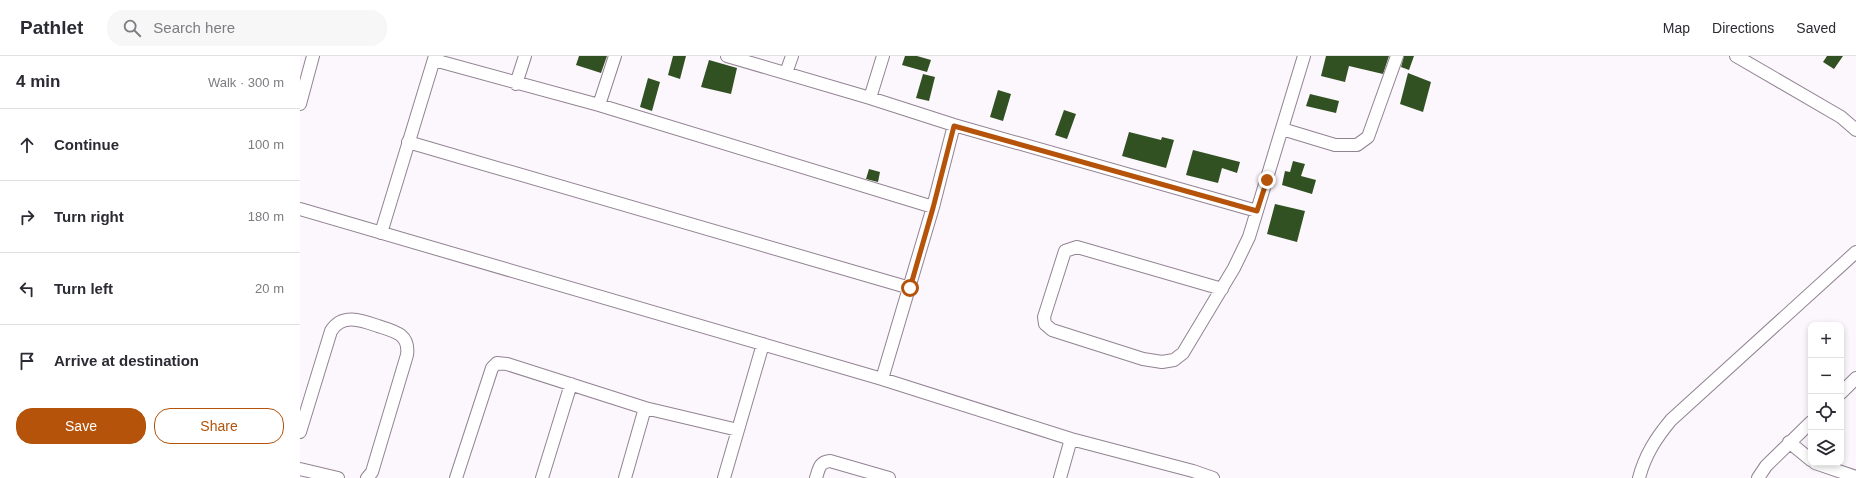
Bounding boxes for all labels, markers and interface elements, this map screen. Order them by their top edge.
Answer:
search box [107,10,387,46]
text: Pathlet [20,17,83,38]
icon: search [121,17,143,39]
text: Search here [153,19,235,36]
text: Map [1663,20,1690,36]
text: Directions [1712,20,1774,36]
text: Saved [1796,20,1836,36]
text: 4 min [16,72,60,91]
text: Walk · 300 m [208,75,284,90]
icon: ahead [16,134,38,156]
text: Continue [54,136,119,153]
text: 100 m [248,137,284,152]
route end [1258,171,1276,189]
icon: right [16,206,38,228]
text: Turn right [54,208,124,225]
text: 180 m [248,209,284,224]
icon: left [16,278,38,300]
route start [901,279,919,297]
text: Turn left [54,280,113,297]
text: 20 m [255,281,284,296]
map controls [1808,322,1844,466]
button: + [1808,322,1844,358]
icon: arrive [16,350,38,372]
text: Arrive at destination [54,352,199,369]
button: − [1808,358,1844,394]
button: locate [1808,394,1844,430]
button: Save [16,408,146,444]
button: Share [154,408,284,444]
button: layers [1808,430,1844,466]

